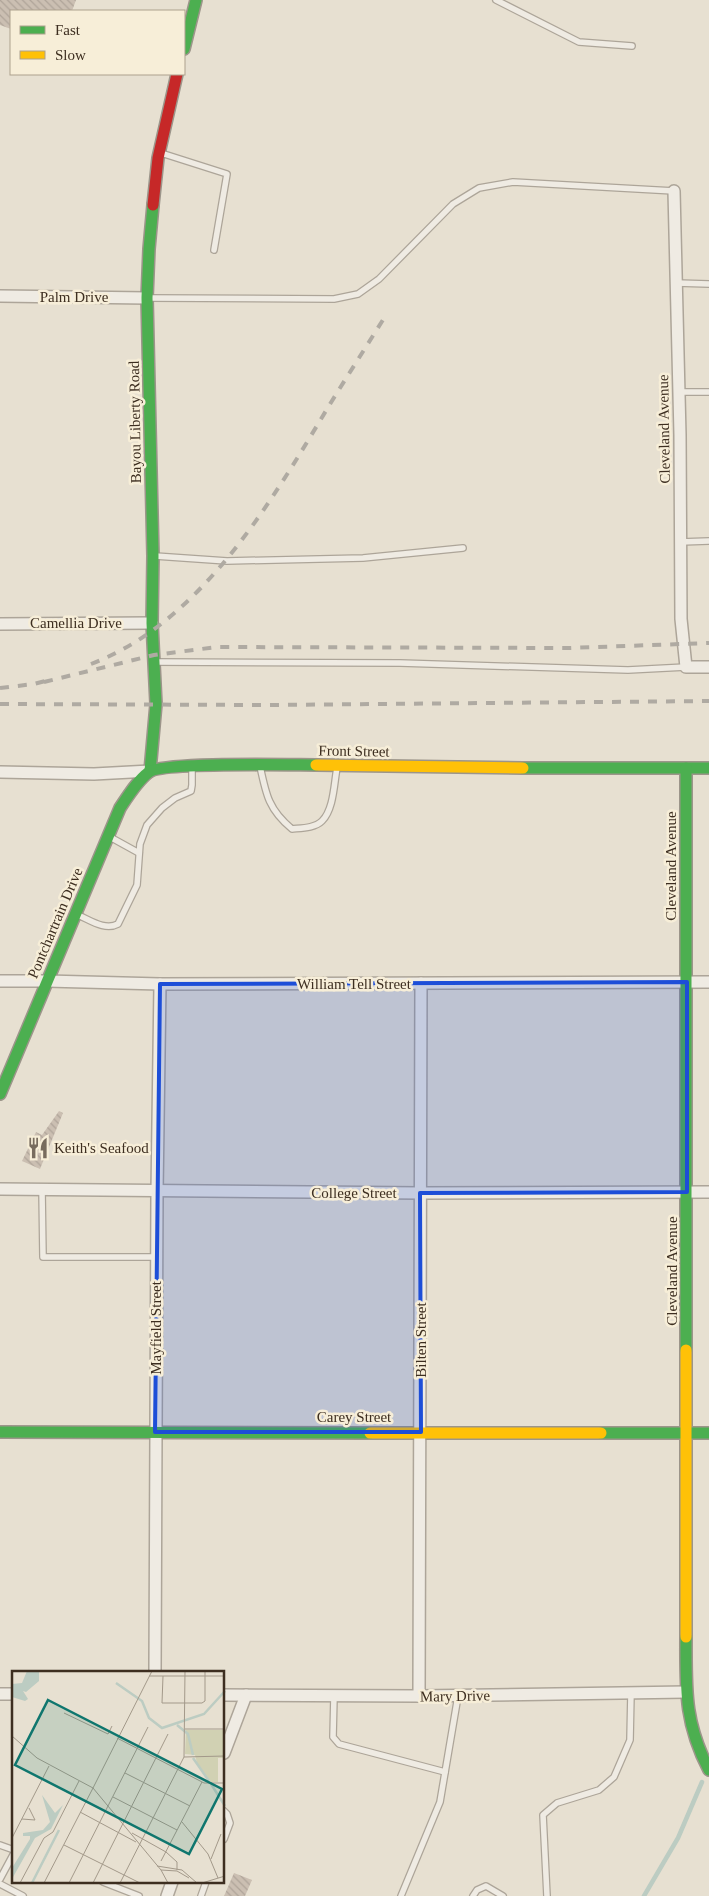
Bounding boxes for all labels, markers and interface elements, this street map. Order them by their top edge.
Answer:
legend [10,10,185,75]
text: Fast [55,22,81,38]
text: Slow [55,47,86,63]
street label: Palm Drive [40,289,109,305]
street label: Bayou Liberty Road [126,360,144,483]
street label: Cleveland Avenue [655,374,673,484]
street label: Camellia Drive [30,615,122,631]
street label: Front Street [318,742,391,760]
street label: Cleveland Avenue [663,811,679,921]
street label: Pontchartrain Drive [24,865,86,981]
street label: William Tell Street [297,976,412,992]
restaurant icon: Keith's Seafood [25,1135,51,1161]
place label: Keith's Seafood [54,1140,149,1156]
street label: College Street [311,1185,398,1201]
street label: Cleveland Avenue [664,1216,680,1326]
street label: Mayfield Street [148,1280,164,1375]
street label: Bilten Street [413,1301,429,1378]
street label: Carey Street [317,1409,392,1425]
inset map [12,1671,225,1884]
street label: Mary Drive [420,1687,491,1705]

